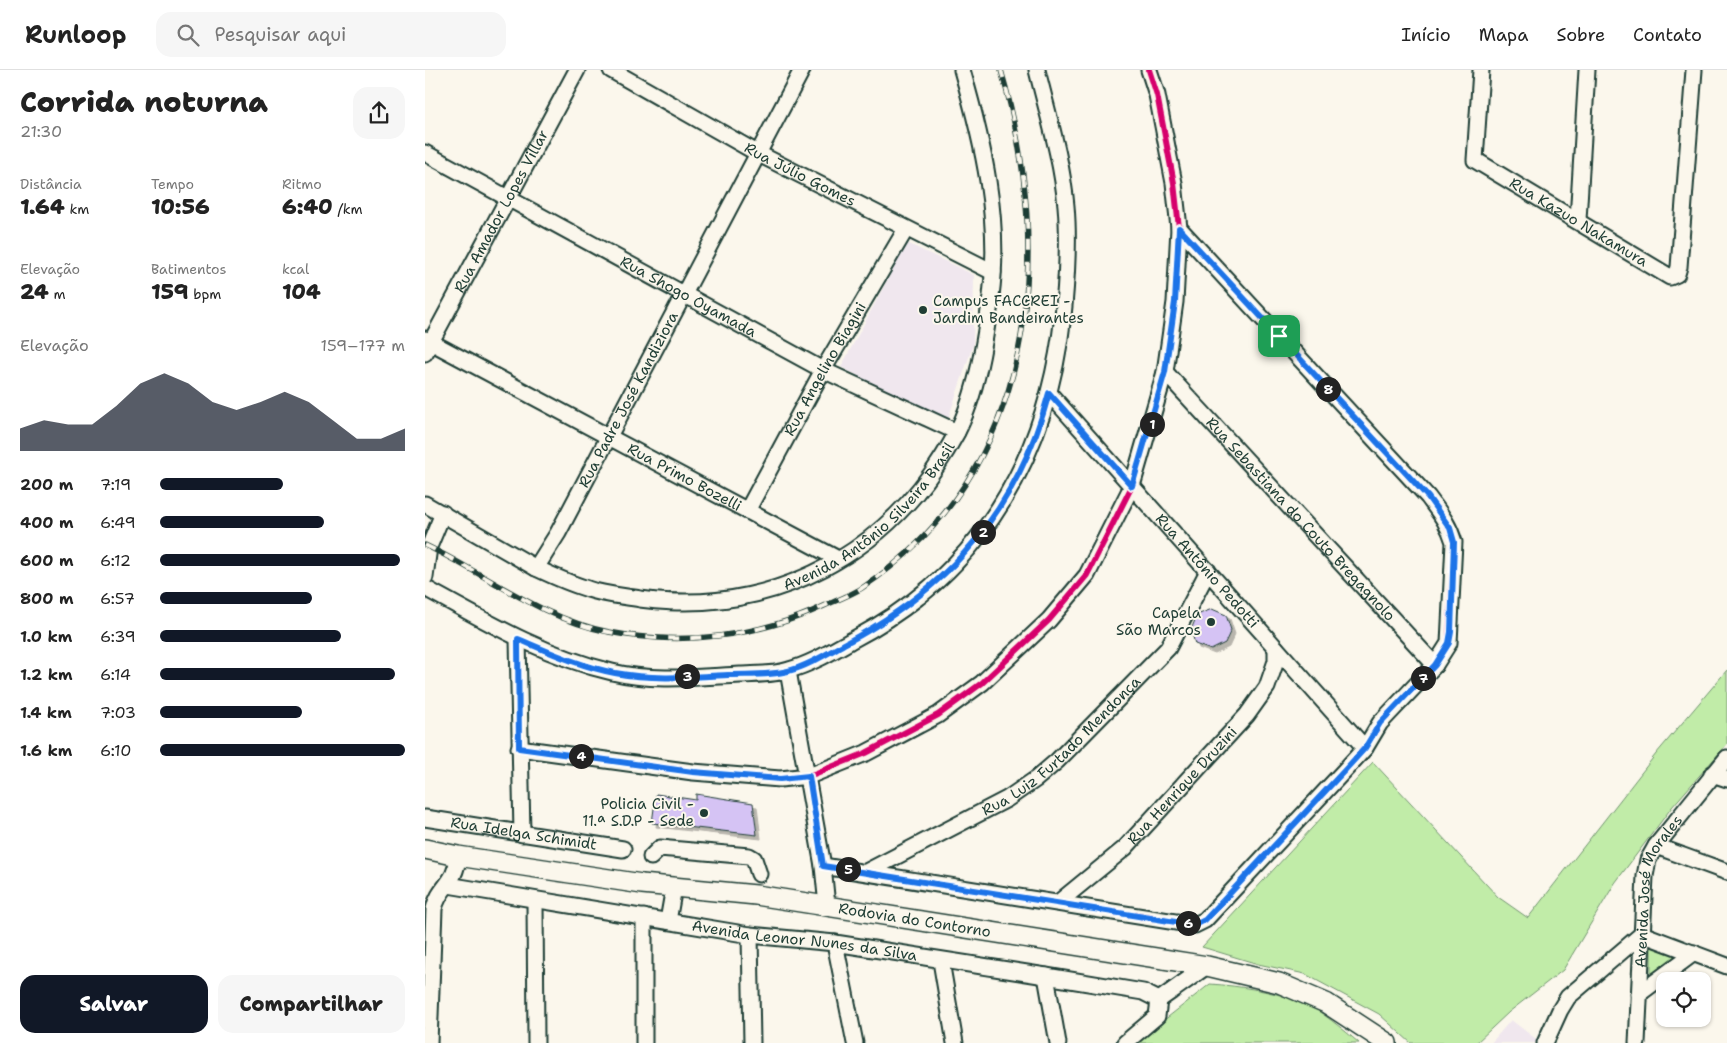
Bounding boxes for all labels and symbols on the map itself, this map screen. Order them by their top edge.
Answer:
street label: Rua Amador Lopes Villar [449,126,553,296]
street label: Rua Júlio Gomes [741,138,859,211]
street label: Rua Kazuo Nakamura [1506,173,1652,272]
street label: Rua Shogo Oyamada [617,251,761,342]
place label: Campus FACCREI - Jardim Bandeirantes [933,291,1084,328]
street label: Rua Angelino Biagini [779,298,871,439]
marker: Campus FACCREI - Jardim Bandeirantes [917,304,929,316]
street label: Rua Padre José Kandiziora [574,308,683,491]
pin [1258,315,1300,357]
pin: 8 [1315,376,1341,402]
pin: 1 [1139,412,1165,436]
street label: Rua Sebastiana do Couto Bregagnolo [1201,413,1400,625]
street label: Avenida Antônio Silveira Brasil [781,438,960,595]
street label: Rua Primo Bozelli [624,439,745,516]
street label: Rua Antônio Pedotti [1151,509,1264,632]
pin: 2 [971,520,995,544]
place label: Capela São Marcos [1116,603,1202,640]
marker: Capela São Marcos [1205,616,1217,628]
pin: 3 [675,664,699,688]
pin: 7 [1411,666,1435,690]
street label: Rua Luiz Furtado Mendonça [978,671,1145,820]
street label: Rua Henrique Druzini [1123,722,1242,849]
pin: 4 [569,744,593,768]
place label: Policia Civil - 11.ª S.D.P - Sede [582,794,694,831]
marker: Policia Civil - 11.ª S.D.P - Sede [698,807,710,819]
street label: Avenida José Morales [1631,811,1687,968]
street label: Rua Idelga Schimidt [449,812,598,855]
pin: 5 [835,856,861,882]
street label: Rodovia do Contorno [837,898,992,942]
pin: 6 [1175,910,1201,936]
street label: Avenida Leonor Nunes da Silva [690,916,919,966]

